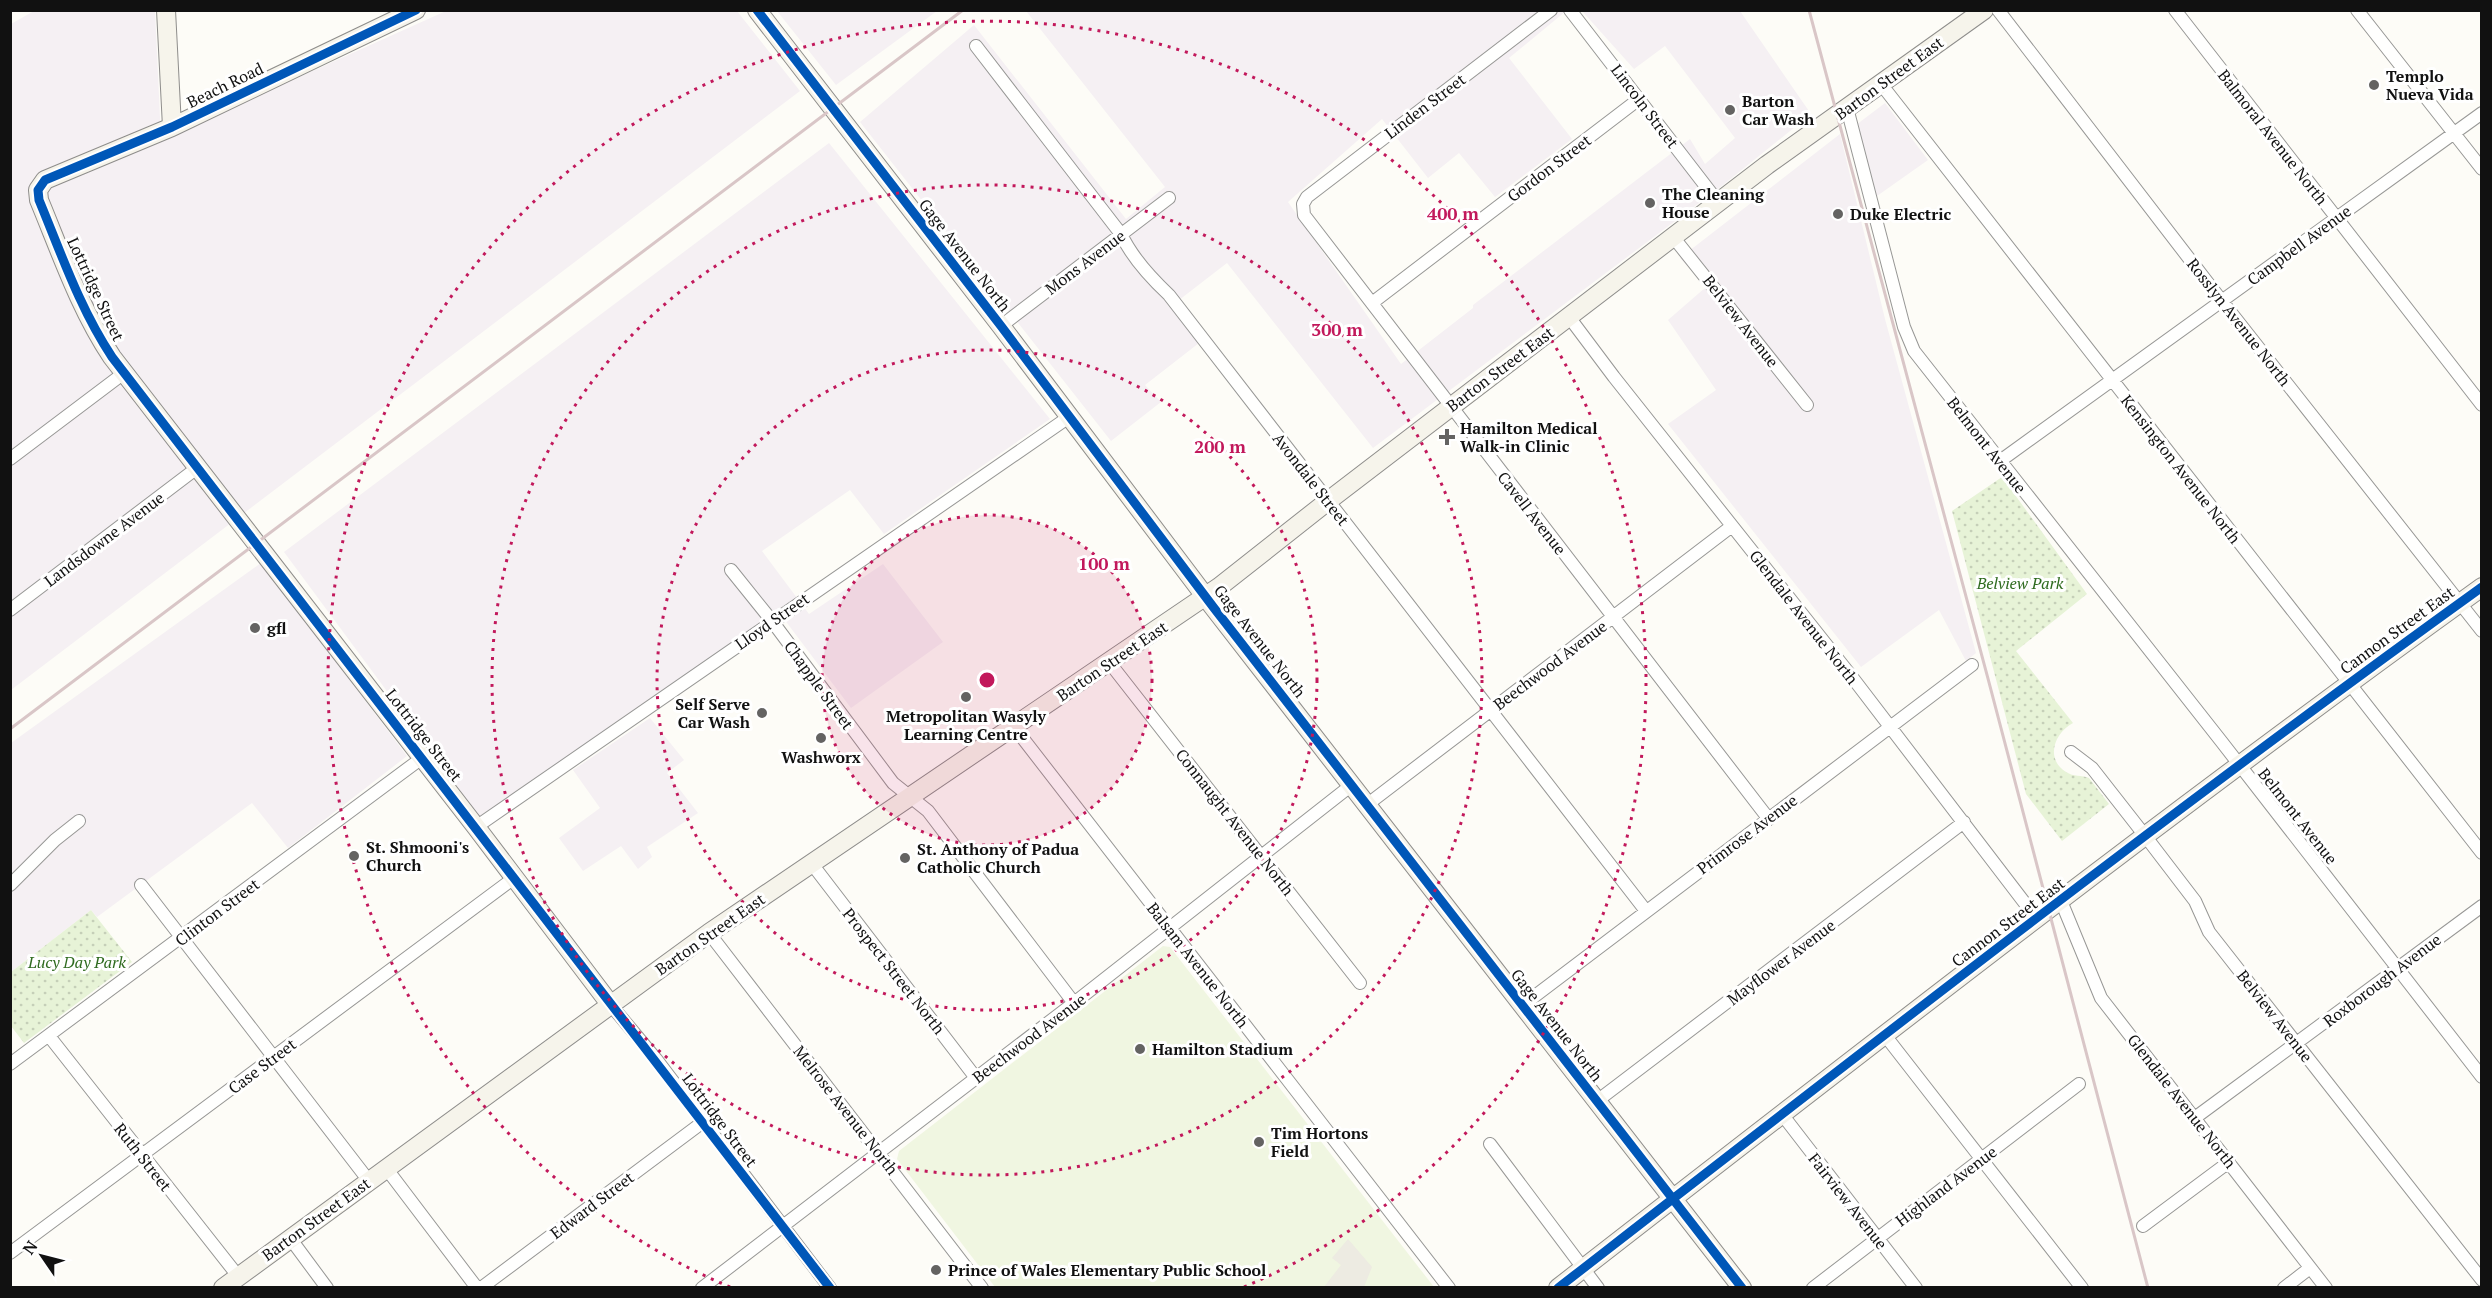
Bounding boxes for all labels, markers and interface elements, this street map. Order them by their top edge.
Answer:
street label: Barton Street East [1830,31,1948,125]
street label: Beach Road [183,57,267,113]
street label: Lincoln Street [1606,59,1684,153]
street label: Balmoral Avenue North [2213,65,2333,210]
place label: Templo Nueva Vida [2386,65,2474,105]
street label: Linden Street [1380,68,1470,144]
marker: Templo Nueva Vida [2367,78,2381,92]
place label: Barton Car Wash [1742,90,1815,130]
marker: Barton Car Wash [1723,103,1737,117]
street label: Gordon Street [1503,129,1596,207]
place label: The Cleaning House [1662,183,1765,223]
street label: Gage Avenue North [914,194,1016,316]
marker: The Cleaning House [1643,196,1657,210]
street label: Campbell Avenue [2243,200,2355,290]
text: 400 m [1427,201,1479,225]
place label: Duke Electric [1850,203,1951,225]
marker: Duke Electric [1831,207,1845,221]
street label: Mons Avenue [1040,225,1130,299]
street label: Lottridge Street [62,234,130,345]
street label: Rosslyn Avenue North [2182,253,2296,391]
street label: Belview Avenue [1698,270,1784,372]
text: 300 m [1311,317,1363,341]
street label: Barton Street East [1442,321,1558,417]
street label: Kensington Avenue North [2116,390,2246,548]
street label: Belmont Avenue [1942,392,2032,498]
place label: Hamilton Medical Walk-in Clinic [1460,417,1597,457]
street label: Avondale Street [1268,428,1354,530]
marker: Hamilton Medical Walk-in Clinic [1438,428,1456,446]
text: 200 m [1194,434,1246,458]
street label: Cavell Avenue [1493,467,1571,559]
street label: Landsdowne Avenue [40,487,168,591]
street label: Glendale Avenue North [1745,545,1864,689]
text: 100 m [1078,551,1130,575]
park label: Belview Park [1976,572,2064,594]
street label: Gage Avenue North [1209,580,1311,702]
street label: Cannon Street East [2335,581,2459,679]
street label: Lloyd Street [731,587,813,655]
street label: Beechwood Avenue [1489,615,1611,715]
street label: Barton Street East [1052,616,1172,706]
place label: gfl [267,617,287,639]
marker: gfl [248,621,262,635]
street label: Chapple Street [779,636,859,734]
centre of rings [977,670,997,690]
street label: Lottridge Street [381,684,467,786]
marker: Metropolitan Wasyly Learning Centre [959,690,973,704]
place label: Self Serve Car Wash [675,693,751,733]
place label: Metropolitan Wasyly Learning Centre [886,705,1046,745]
marker: Self Serve Car Wash [755,706,769,720]
marker: Washworx [814,731,828,745]
street label: Connaught Avenue North [1171,744,1300,900]
place label: Washworx [781,746,861,768]
street label: Belmont Avenue [2253,763,2343,869]
street label: Primrose Avenue [1692,789,1802,879]
place label: St. Shmooni's Church [366,836,469,876]
place label: St. Anthony of Padua Catholic Church [917,838,1079,878]
marker: St. Shmooni's Church [347,849,361,863]
marker: St. Anthony of Padua Catholic Church [898,851,912,865]
street label: Cannon Street East [1947,872,2069,972]
street label: Clinton Street [170,873,264,951]
street label: Barton Street East [651,888,769,980]
street label: Balsam Avenue North [1142,898,1254,1033]
street label: Prospect Street North [838,903,951,1039]
street label: Mayflower Avenue [1722,914,1840,1010]
street label: Roxborough Avenue [2319,928,2445,1032]
park label: Lucy Day Park [27,951,126,973]
street label: Gage Avenue North [1506,964,1608,1086]
street label: Belview Avenue [2232,965,2318,1067]
street label: Beechwood Avenue [968,988,1090,1088]
street label: Glendale Avenue North [2123,1029,2242,1173]
street label: Case Street [223,1033,301,1099]
place label: Hamilton Stadium [1152,1038,1293,1060]
street label: Melrose Avenue North [789,1041,904,1180]
marker: Hamilton Stadium [1133,1042,1147,1056]
street label: Lottridge Street [677,1069,763,1171]
street label: Ruth Street [109,1118,177,1196]
place label: Tim Hortons Field [1271,1122,1368,1162]
marker: Tim Hortons Field [1252,1135,1266,1149]
street label: Highland Avenue [1891,1141,2001,1231]
street label: Fairview Avenue [1803,1148,1893,1254]
street label: Edward Street [546,1166,638,1244]
street label: Barton Street East [257,1172,375,1266]
north arrow [12,1226,72,1286]
text: N [17,1236,42,1259]
place label: Prince of Wales Elementary Public School [948,1259,1266,1281]
marker: Prince of Wales Elementary Public School [929,1263,943,1277]

